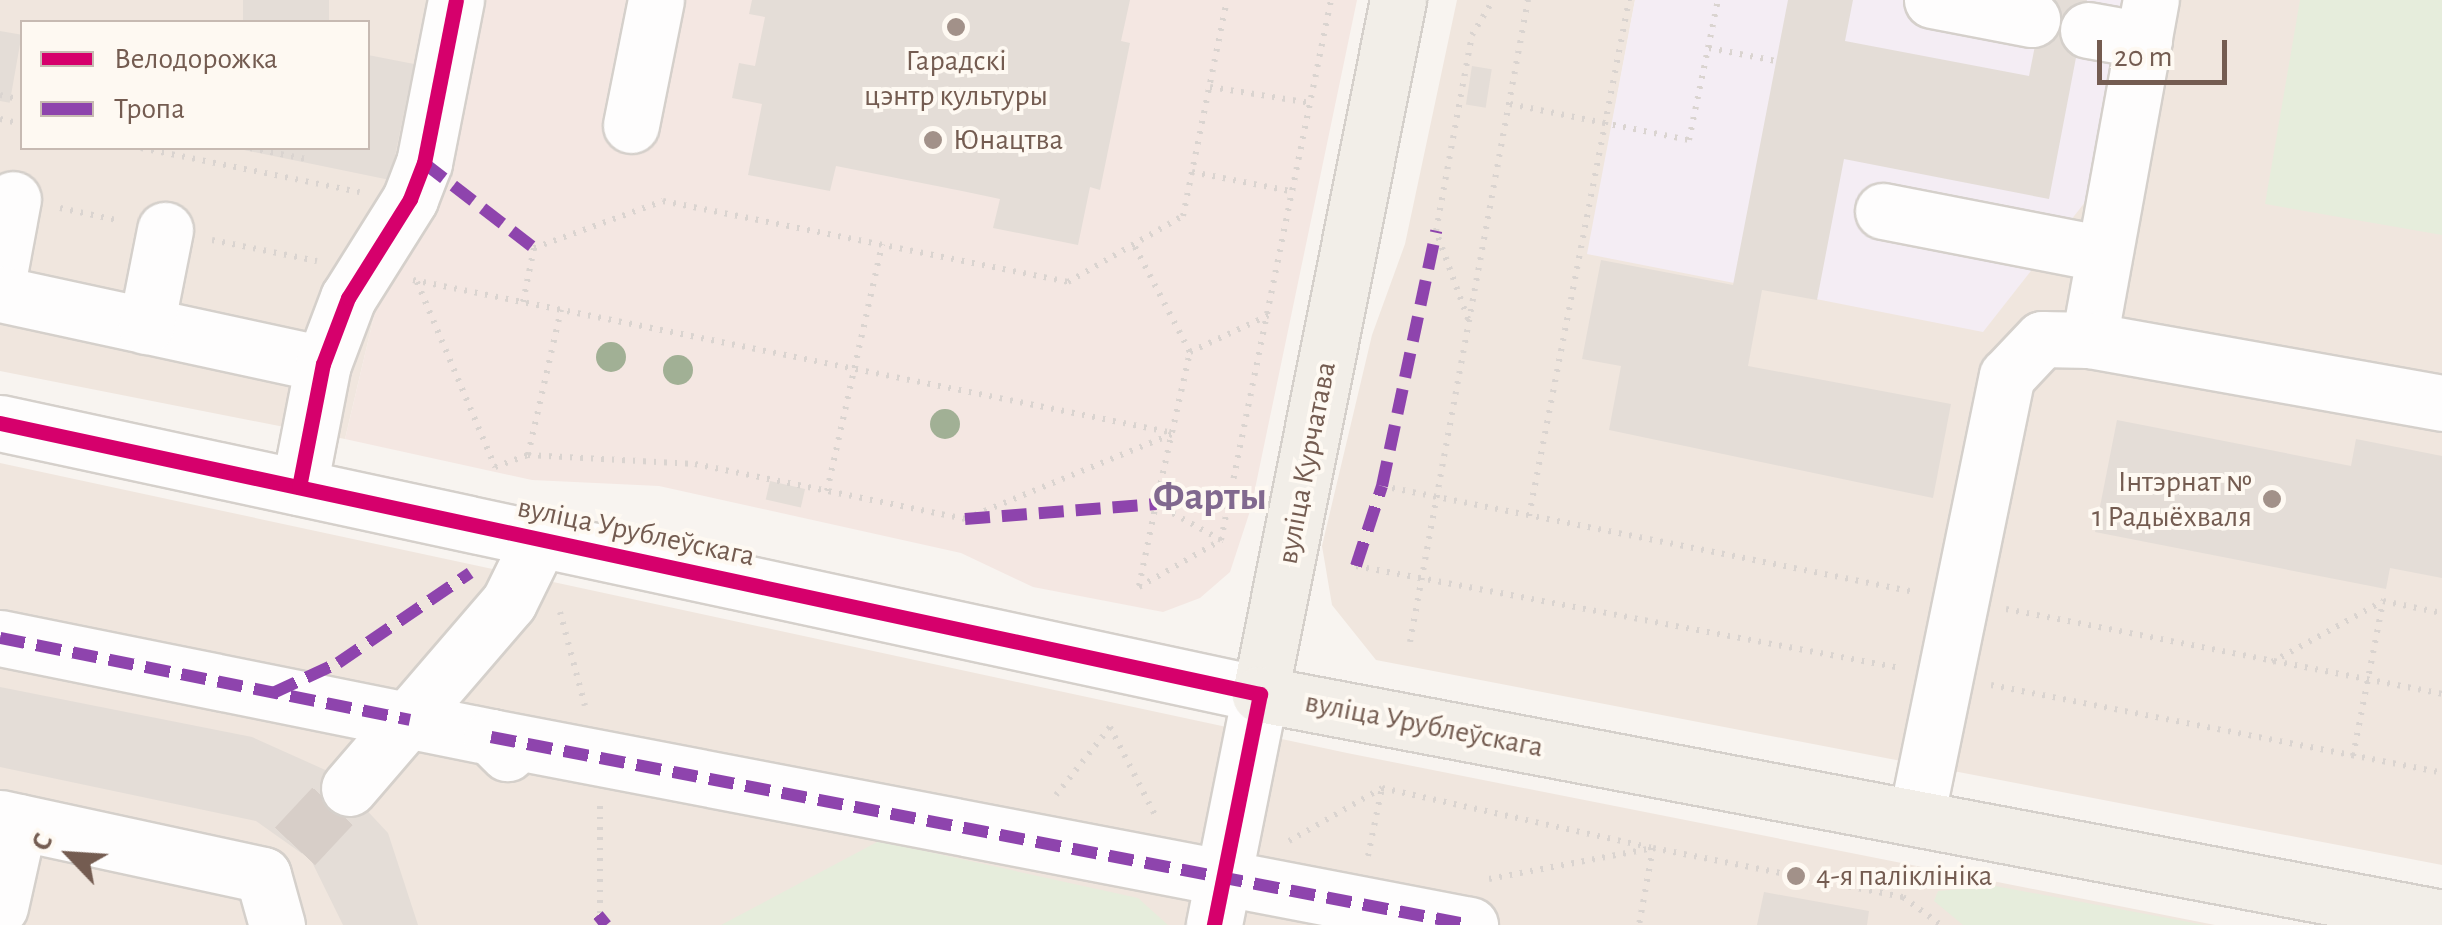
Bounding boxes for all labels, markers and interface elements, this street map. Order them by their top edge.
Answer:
marker: Гарадскі цэнтр культуры [945,16,967,38]
legend [20,20,370,150]
scale bar [2102,20,2232,82]
text: 20 m [2114,42,2172,72]
place label: Гарадскі цэнтр культуры [864,43,1048,114]
text: Велодорожка [114,44,278,74]
text: Тропа [114,94,185,124]
place label: Юнацтва [953,122,1063,158]
marker: Юнацтва [922,129,944,151]
street label: вуліца Курчатава [1270,359,1344,567]
place label: Інтэрнат № 1 Радыёхваля [2092,464,2252,534]
district label: Фарты [1153,473,1267,521]
marker: Інтэрнат № 1 Радыёхваля [2261,488,2283,510]
street label: вуліца Урублеўскага [514,489,758,575]
street label: вуліца Урублеўскага [1302,684,1546,766]
north arrow [20,805,120,905]
text: С [27,829,59,855]
place label: 4-я паліклініка [1816,858,1992,894]
marker: 4-я паліклініка [1785,865,1807,887]

